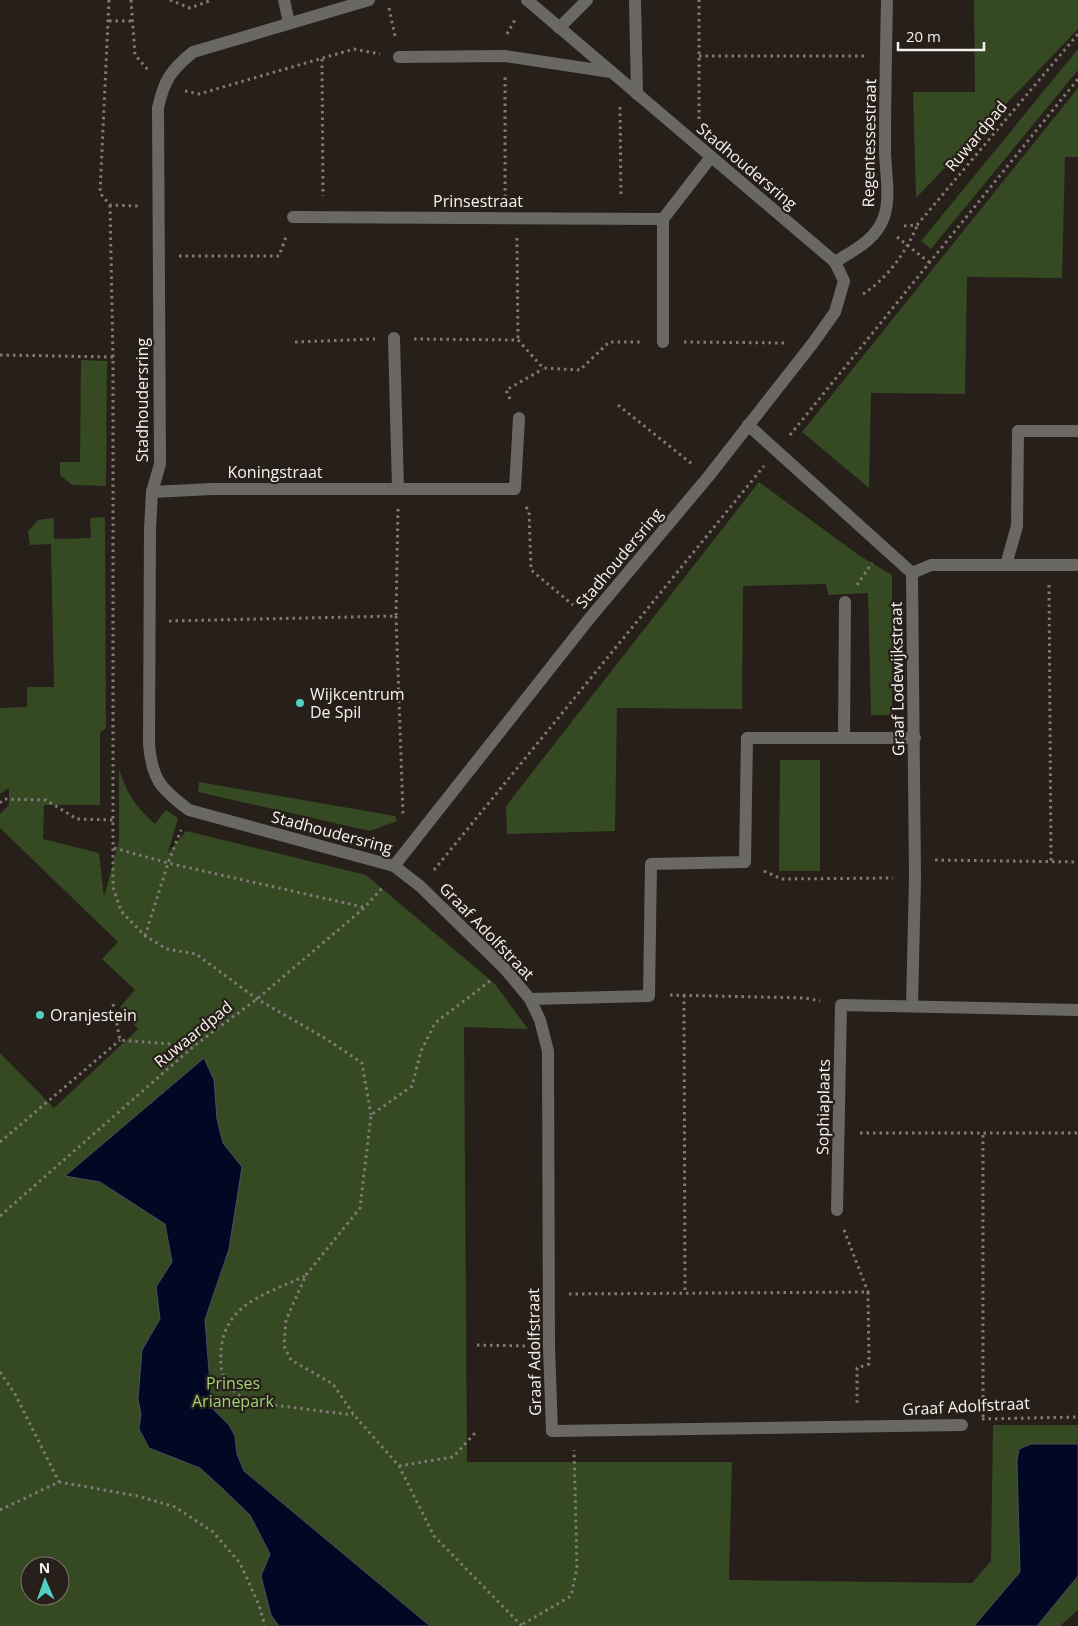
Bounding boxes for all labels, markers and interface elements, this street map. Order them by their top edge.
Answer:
scale bar [898,20,984,52]
text: 20 m [906,26,941,46]
street label: Regentessestraat [857,78,881,207]
street label: Ruwardpad [940,96,1012,176]
street label: Stadhoudersring [692,118,802,215]
street label: Prinsestraat [433,190,523,212]
street label: Stadhoudersring [131,337,153,462]
street label: Koningstraat [227,461,323,483]
street label: Stadhoudersring [571,503,668,613]
street label: Graaf Lodewijkstraat [885,601,909,756]
place label: Wijkcentrum De Spil [310,683,405,723]
marker: Wijkcentrum De Spil [294,697,306,709]
street label: Stadhoudersring [269,805,395,859]
street label: Graaf Adolfstraat [435,877,540,985]
street label: Ruwaardpad [149,996,237,1072]
place label: Oranjestein [50,1004,137,1026]
marker: Oranjestein [34,1009,46,1021]
street label: Sophiaplaats [811,1059,835,1155]
street label: Graaf Adolfstraat [522,1288,546,1416]
park label: Prinses Arianepark [192,1372,275,1412]
street label: Graaf Adolfstraat [902,1392,1031,1420]
north arrow [20,1556,70,1606]
text: N [39,1558,51,1577]

